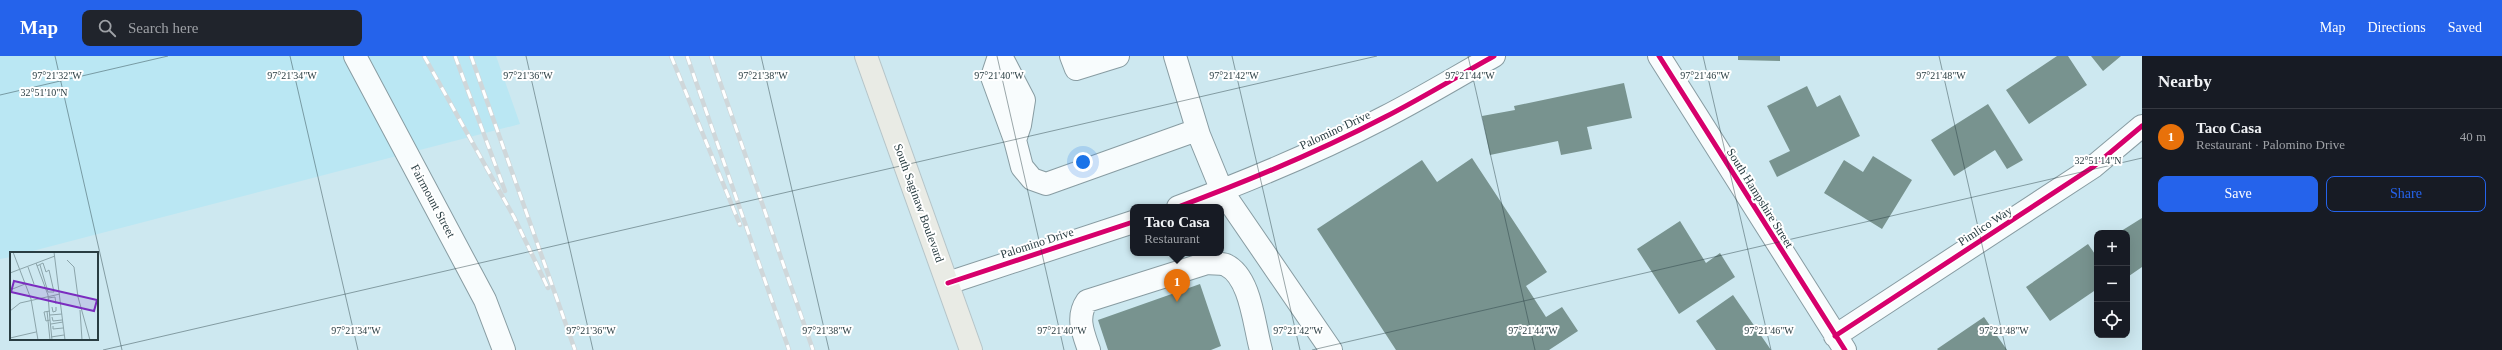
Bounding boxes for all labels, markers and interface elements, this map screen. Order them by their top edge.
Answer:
search box [82,10,362,46]
text: Map [20,17,58,38]
icon: search [96,17,118,39]
text: Search here [128,20,198,36]
text: Map [2320,20,2345,35]
text: Directions [2367,20,2426,35]
text: Saved [2448,20,2482,35]
text: 97°21'32"W [32,70,82,81]
text: 97°21'34"W [267,70,317,81]
text: 97°21'36"W [503,70,553,81]
text: 97°21'38"W [738,70,788,81]
text: 97°21'40"W [974,70,1024,81]
text: 97°21'42"W [1209,70,1259,81]
text: 97°21'44"W [1445,70,1495,81]
text: 97°21'46"W [1680,70,1730,81]
text: 97°21'48"W [1916,70,1966,81]
text: Nearby [2158,72,2212,91]
text: 32°51'10"N [20,87,68,98]
street label: Palomino Drive [1297,108,1373,152]
text: Taco Casa [2196,120,2262,136]
text: 1 [2168,129,2174,144]
text: 40 m [2460,129,2486,144]
text: Restaurant · Palomino Drive [2196,137,2345,152]
street label: South Saginaw Boulevard [891,142,947,264]
street label: South Hampshire Street [1724,146,1797,251]
your location [1073,152,1093,172]
text: 32°51'14"N [2074,155,2122,166]
street label: Fairmount Street [408,162,459,241]
button: Save [2158,176,2318,212]
button: Share [2326,176,2486,212]
street label: Pimlico Way [1955,203,2015,249]
popup [1130,204,1224,256]
text: Taco Casa [1144,214,1210,230]
street label: Palomino Drive [999,225,1075,261]
map controls [2094,230,2130,338]
button: + [2094,230,2130,266]
text: Restaurant [1144,231,1200,246]
inset map [10,252,98,340]
button: − [2094,266,2130,302]
pin: 1 [1164,269,1190,302]
button: locate [2094,302,2130,338]
text: 97°21'34"W [331,325,381,336]
text: 97°21'36"W [566,325,616,336]
text: 97°21'38"W [802,325,852,336]
text: 97°21'40"W [1037,325,1087,336]
text: 97°21'42"W [1273,325,1323,336]
text: 97°21'44"W [1508,325,1558,336]
text: 97°21'46"W [1744,325,1794,336]
text: 97°21'48"W [1979,325,2029,336]

